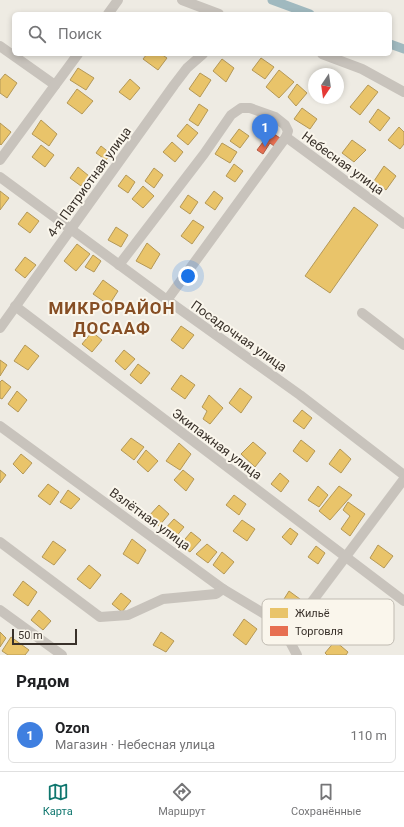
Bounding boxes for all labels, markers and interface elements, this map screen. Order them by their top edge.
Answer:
search box [12,12,392,56]
icon: search [26,23,48,45]
text: Поиск [58,25,102,43]
north arrow [308,68,344,104]
pin: 1 [252,114,278,147]
street label: 4-я Патриотная улица [44,124,134,240]
street label: Небесная улица [299,128,387,198]
your location [178,266,198,286]
street label: Посадочная улица [188,297,290,375]
district label: МИКРОРАЙОН ДОСААФ [48,298,176,338]
street label: Экипажная улица [169,405,265,483]
street label: Взлётная улица [107,485,193,553]
legend [262,599,394,645]
text: Жильё [295,607,330,620]
text: Торговля [295,625,343,638]
scale bar [12,627,77,646]
text: 50 m [18,629,43,642]
text: Рядом [16,671,70,691]
text: Ozon [55,719,90,737]
text: 1 [26,728,34,743]
text: 110 m [350,728,387,743]
text: Магазин · Небесная улица [55,737,215,752]
tab: Карта [43,781,73,818]
tab: Маршрут [158,781,206,818]
tab: Сохранённые [291,781,361,818]

